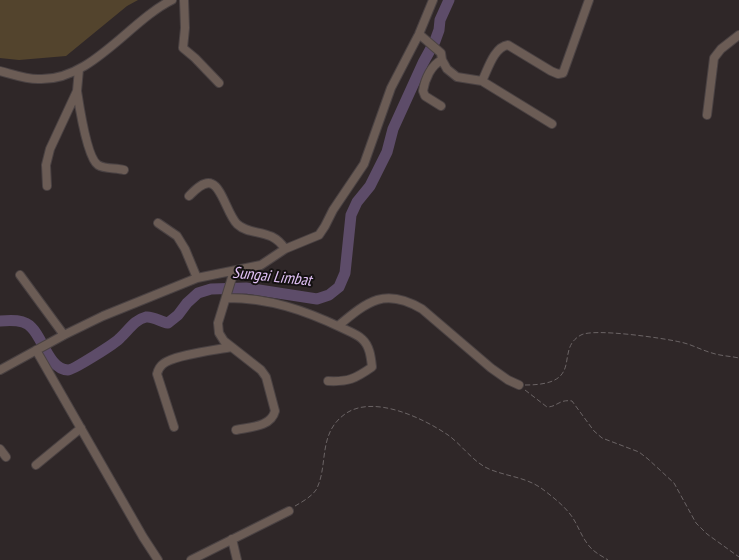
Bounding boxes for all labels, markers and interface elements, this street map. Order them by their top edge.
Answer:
water label: Sungai Limbat [232,263,312,291]

